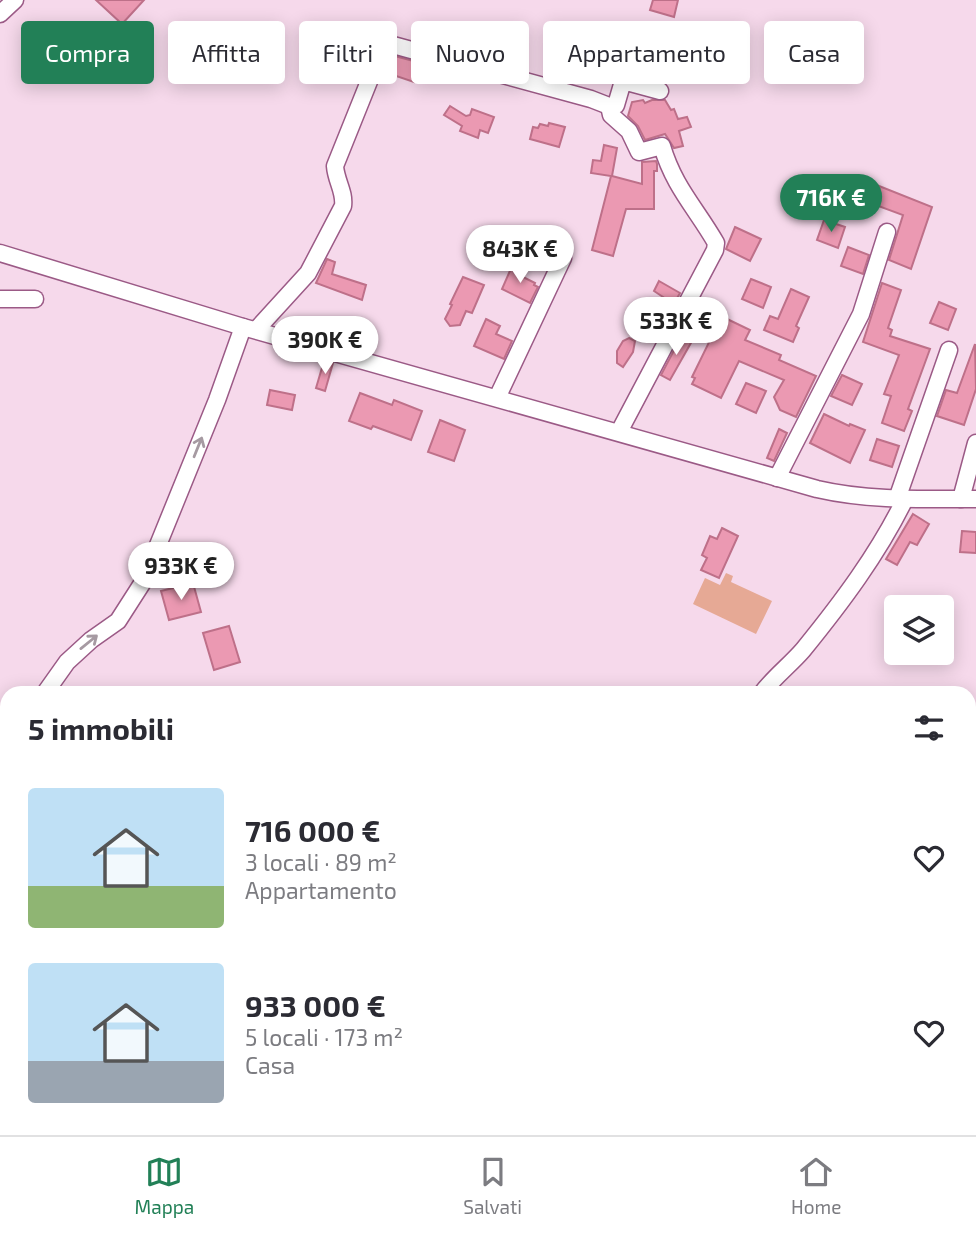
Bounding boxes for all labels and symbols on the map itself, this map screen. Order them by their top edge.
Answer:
pin: 716K € [774,174,888,234]
pin: 843K € [463,226,577,285]
pin: 533K € [619,298,733,357]
pin: 390K € [268,316,382,376]
one-way arrow [193,437,206,458]
pin: 933K € [124,542,238,602]
one-way arrow [80,634,98,650]

